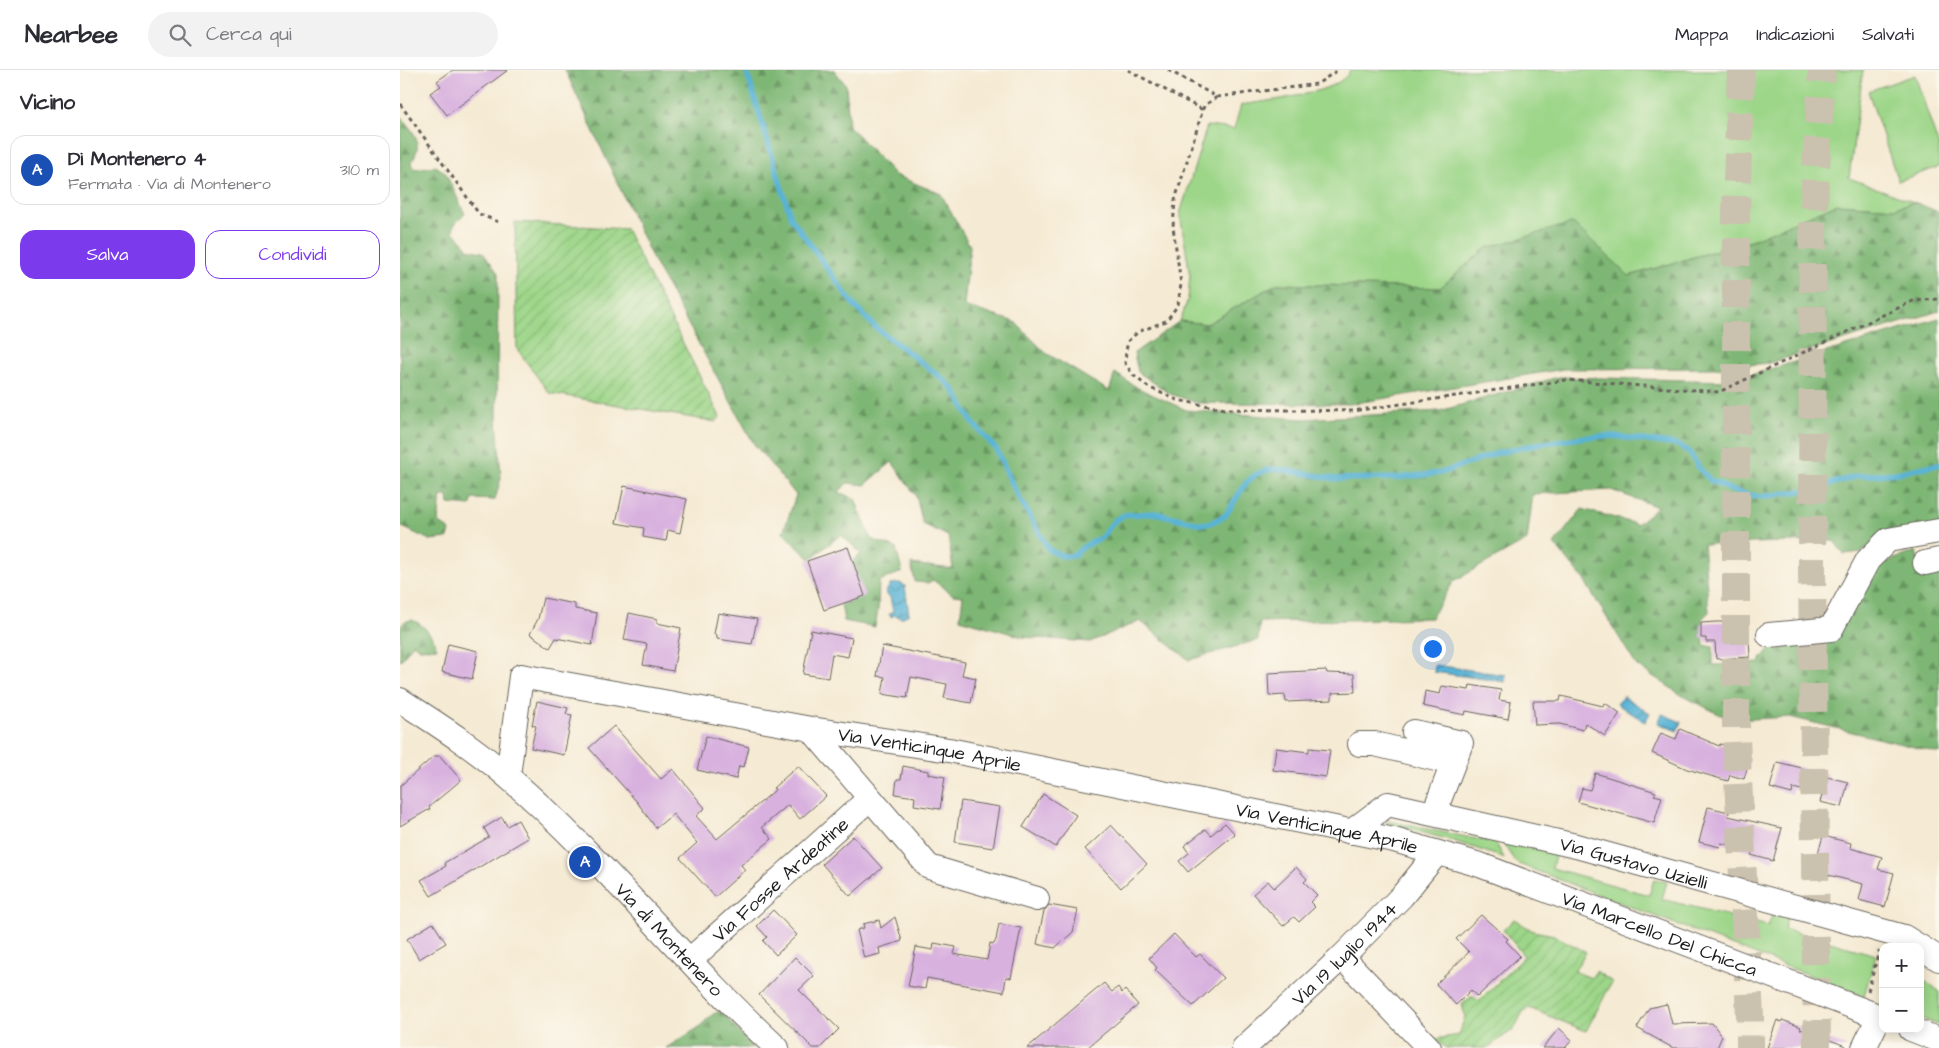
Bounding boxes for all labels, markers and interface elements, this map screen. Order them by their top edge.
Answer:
search box [148,12,498,57]
text: Nearbee [25,18,118,52]
icon: search [166,21,194,49]
text: Cerca qui [206,21,292,48]
text: Mappa [1675,22,1728,47]
text: Indicazioni [1756,22,1834,47]
text: Salvati [1862,22,1914,47]
text: Vicino [20,88,75,117]
text: Di Montenero 4 [68,146,206,173]
text: A [32,159,42,181]
text: 310 m [340,159,379,181]
text: Fermata · Via di Montenero [68,173,271,195]
button: Salva [20,230,195,279]
button: Condividi [205,230,380,279]
your location [1420,636,1446,662]
street label: Via Venticinque Aprile [836,721,1023,779]
street label: Via Venticinque Aprile [1233,796,1421,861]
street label: Via Fosse Ardeatine [707,811,855,949]
street label: Via Gustavo Uzielli [1557,831,1710,897]
pin: A [569,843,601,881]
street label: Via di Montenero [609,877,729,1003]
street label: Via Marcello Del Chicca [1557,885,1761,984]
street label: Via 19 luglio 1944 [1286,896,1404,1012]
map controls [1879,943,1924,1033]
button: + [1879,943,1924,988]
button: − [1879,988,1924,1033]

